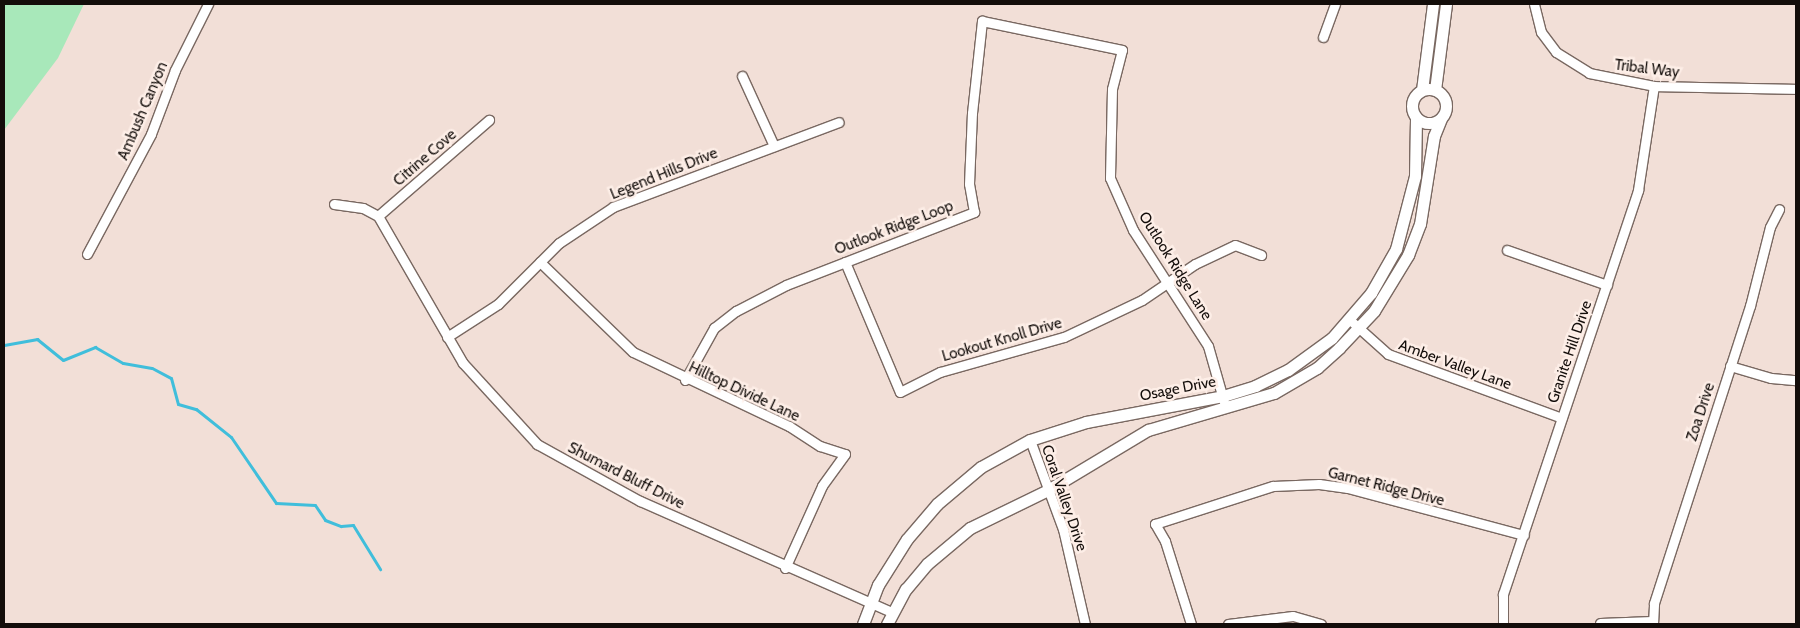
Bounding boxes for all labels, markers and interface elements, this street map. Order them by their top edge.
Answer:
street label: Tribal Way [1614,56,1680,82]
street label: Ambush Canyon [114,59,172,163]
street label: Citrine Cove [390,126,460,190]
street label: Legend Hills Drive [608,144,720,204]
street label: Outlook Ridge Loop [832,197,956,259]
street label: Outlook Ridge Lane [1134,209,1216,323]
street label: Granite Hill Drive [1544,298,1596,406]
street label: Lookout Knoll Drive [940,314,1064,366]
street label: Amber Valley Lane [1396,336,1514,394]
street label: Hilltop Divide Lane [686,358,802,426]
street label: Osage Drive [1138,373,1218,405]
street label: Zoa Drive [1683,381,1719,443]
street label: Shumard Bluff Drive [565,439,687,513]
street label: Coral Valley Drive [1037,443,1091,553]
street label: Garnet Ridge Drive [1326,464,1446,510]

